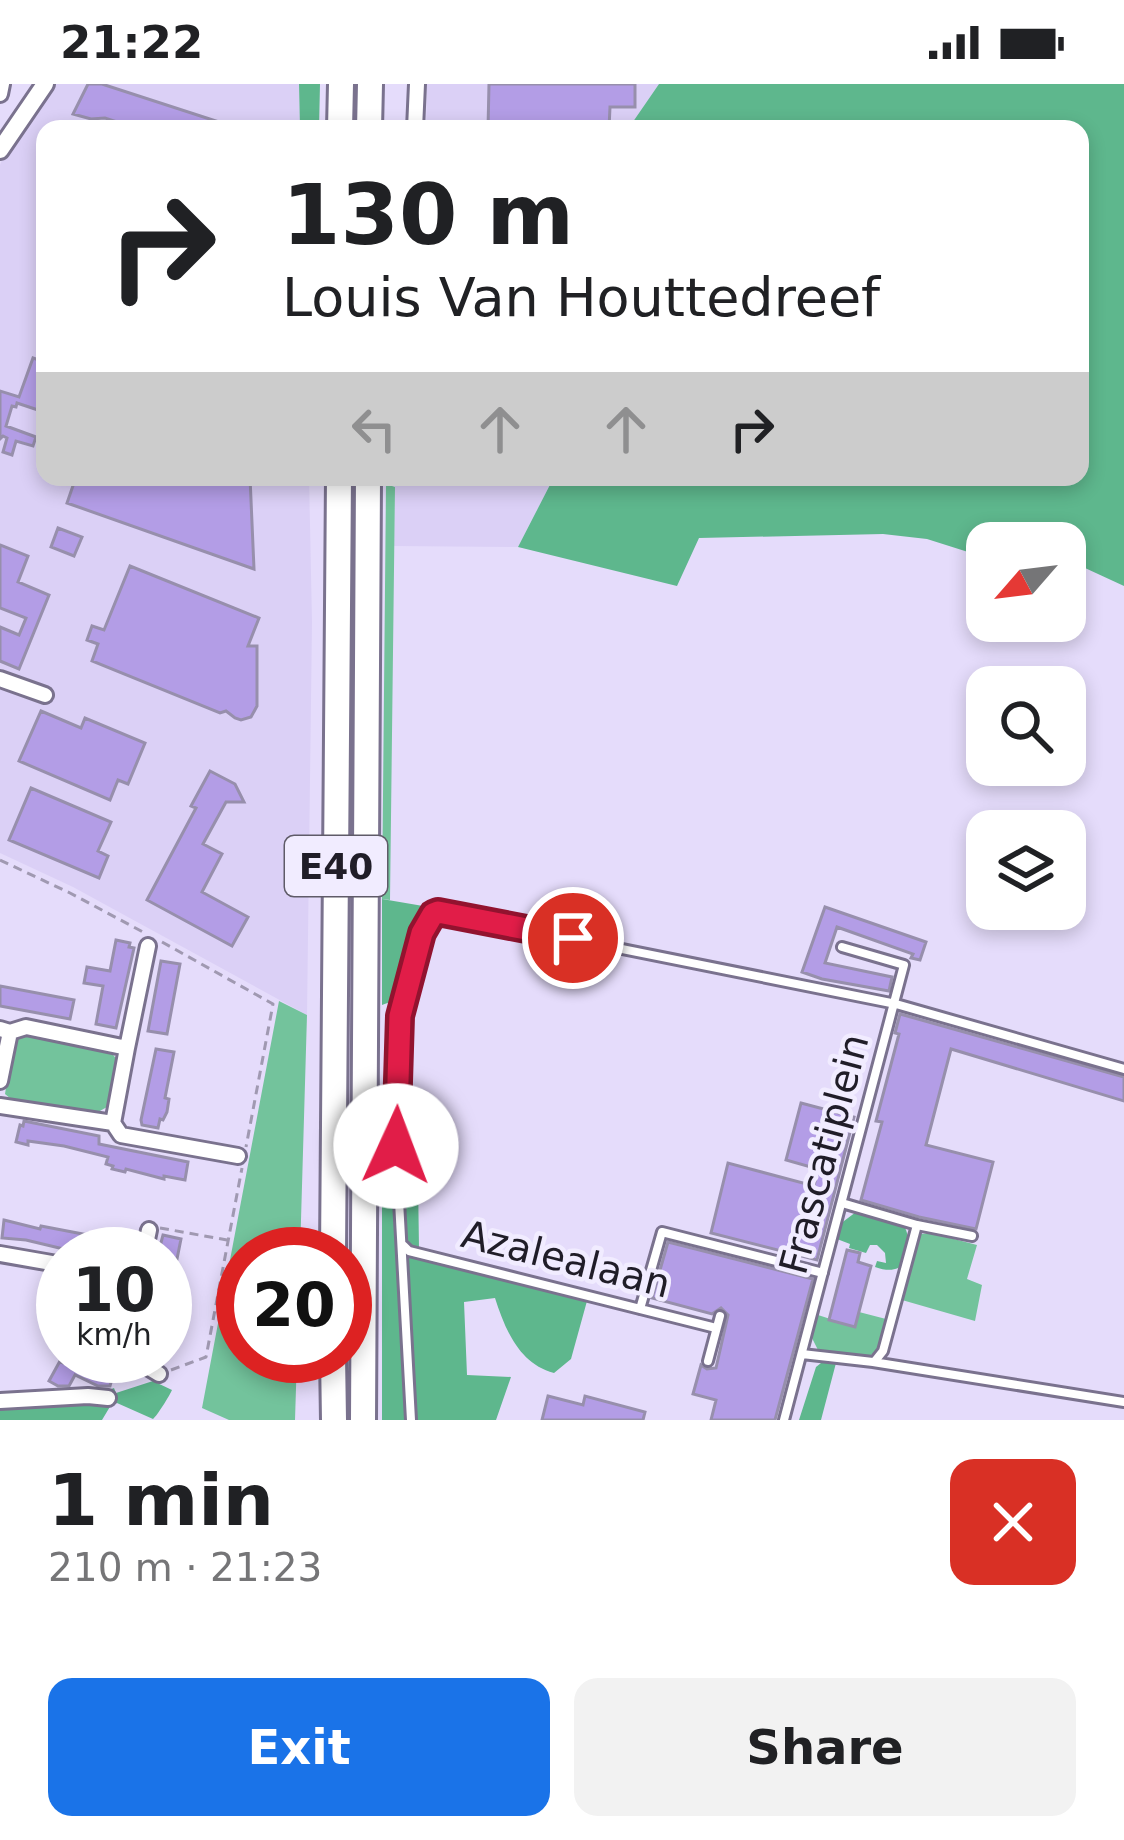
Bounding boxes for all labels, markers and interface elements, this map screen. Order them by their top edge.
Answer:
text: 21:22 [60,16,203,69]
text: 130 m [282,166,574,264]
icon: right [84,168,240,324]
text: Louis Van Houttedreef [282,266,880,329]
icon: left [341,396,407,462]
icon: ahead [467,396,533,462]
icon: ahead [593,396,659,462]
icon: right [719,396,785,462]
north arrow [966,522,1086,642]
map controls [966,522,1086,930]
button: search [966,666,1086,786]
button: layers [966,810,1086,930]
road number: E40 [285,836,387,896]
pin [522,887,624,989]
icon: arrive [540,905,606,971]
street label: Frascatiplein [770,1029,878,1279]
position arrow [333,1083,459,1209]
street label: Azalealaan [457,1211,675,1307]
speed limit sign: 20 [216,1227,372,1383]
text: 10 [72,1255,156,1325]
text: km/h [76,1317,152,1352]
text: 1 min [48,1458,274,1542]
button: close [950,1459,1076,1585]
text: 210 m · 21:23 [48,1545,322,1590]
button: Exit [48,1678,550,1816]
button: Share [574,1678,1076,1816]

